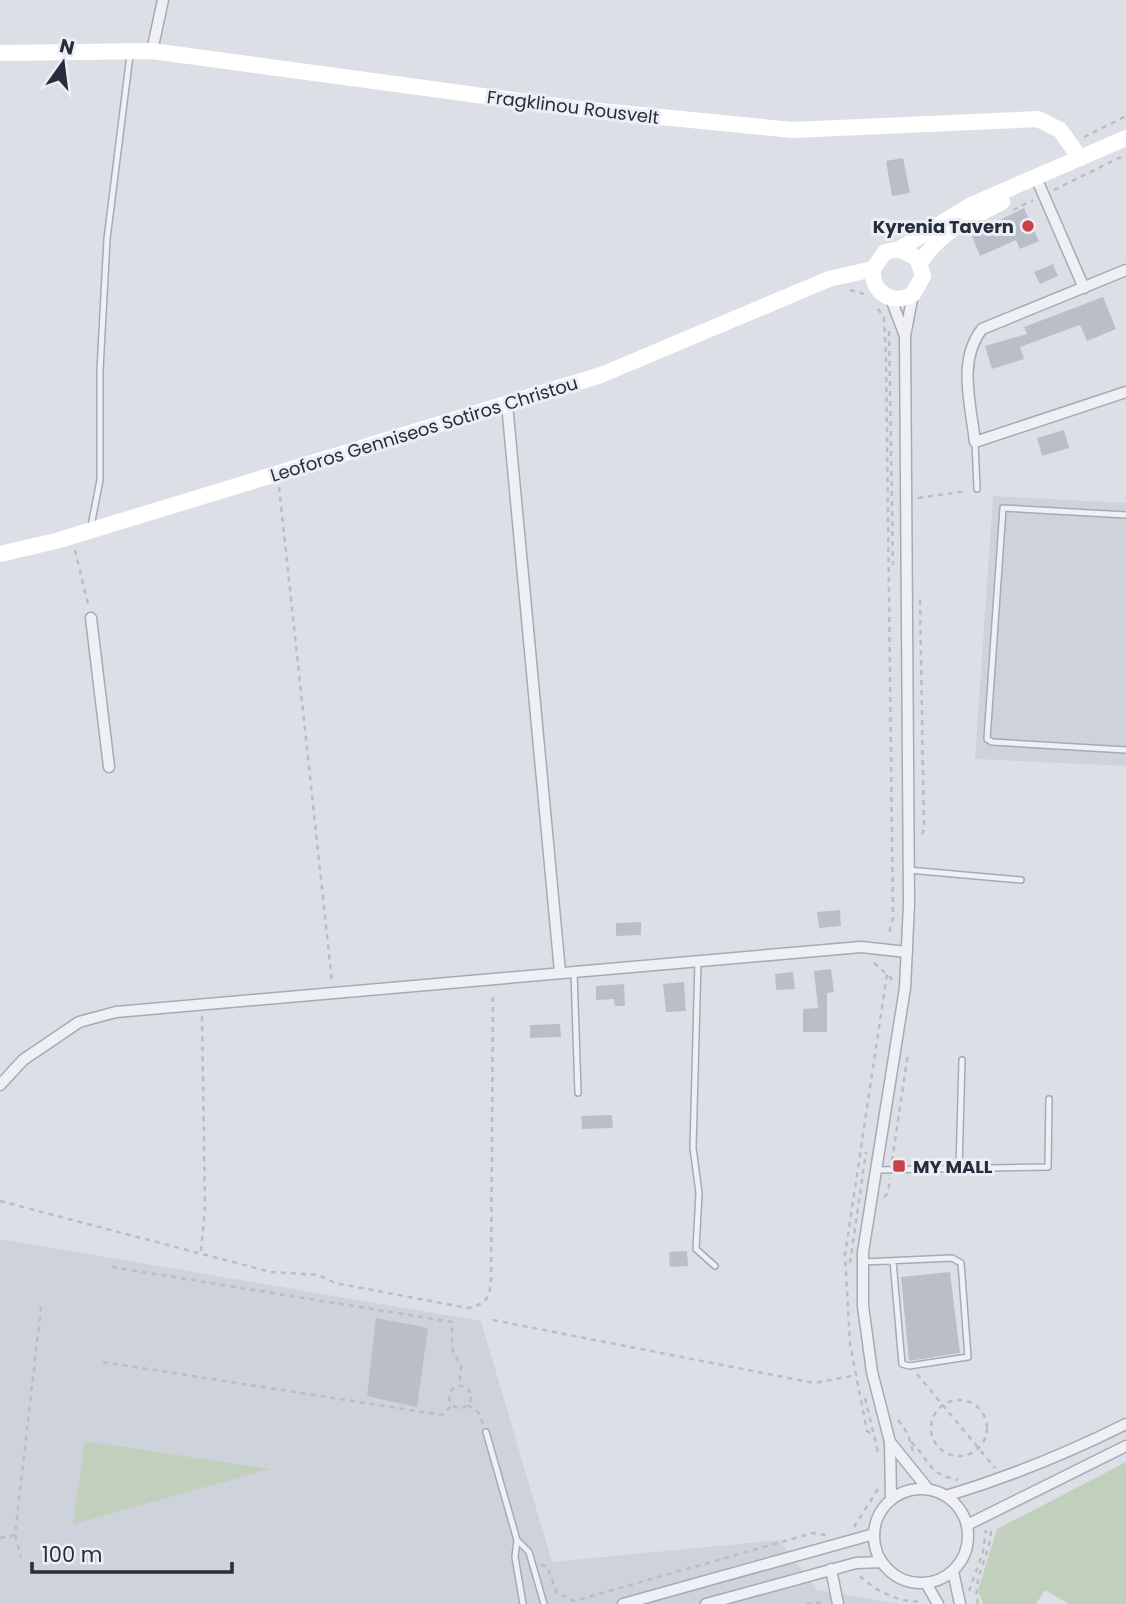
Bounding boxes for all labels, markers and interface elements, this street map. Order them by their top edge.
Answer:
north arrow [28,28,98,98]
text: N [57,32,77,62]
street label: Fragklinou Rousvelt [486,84,660,130]
place label: Kyrenia Tavern [873,214,1014,239]
marker: Kyrenia Tavern [1020,218,1036,234]
street label: Leoforos Genniseos Sotiros Christou [267,370,581,488]
place label: MY MALL [913,1154,993,1179]
marker: MY MALL [891,1158,907,1174]
scale bar [32,1530,231,1574]
text: 100 m [42,1540,102,1569]

